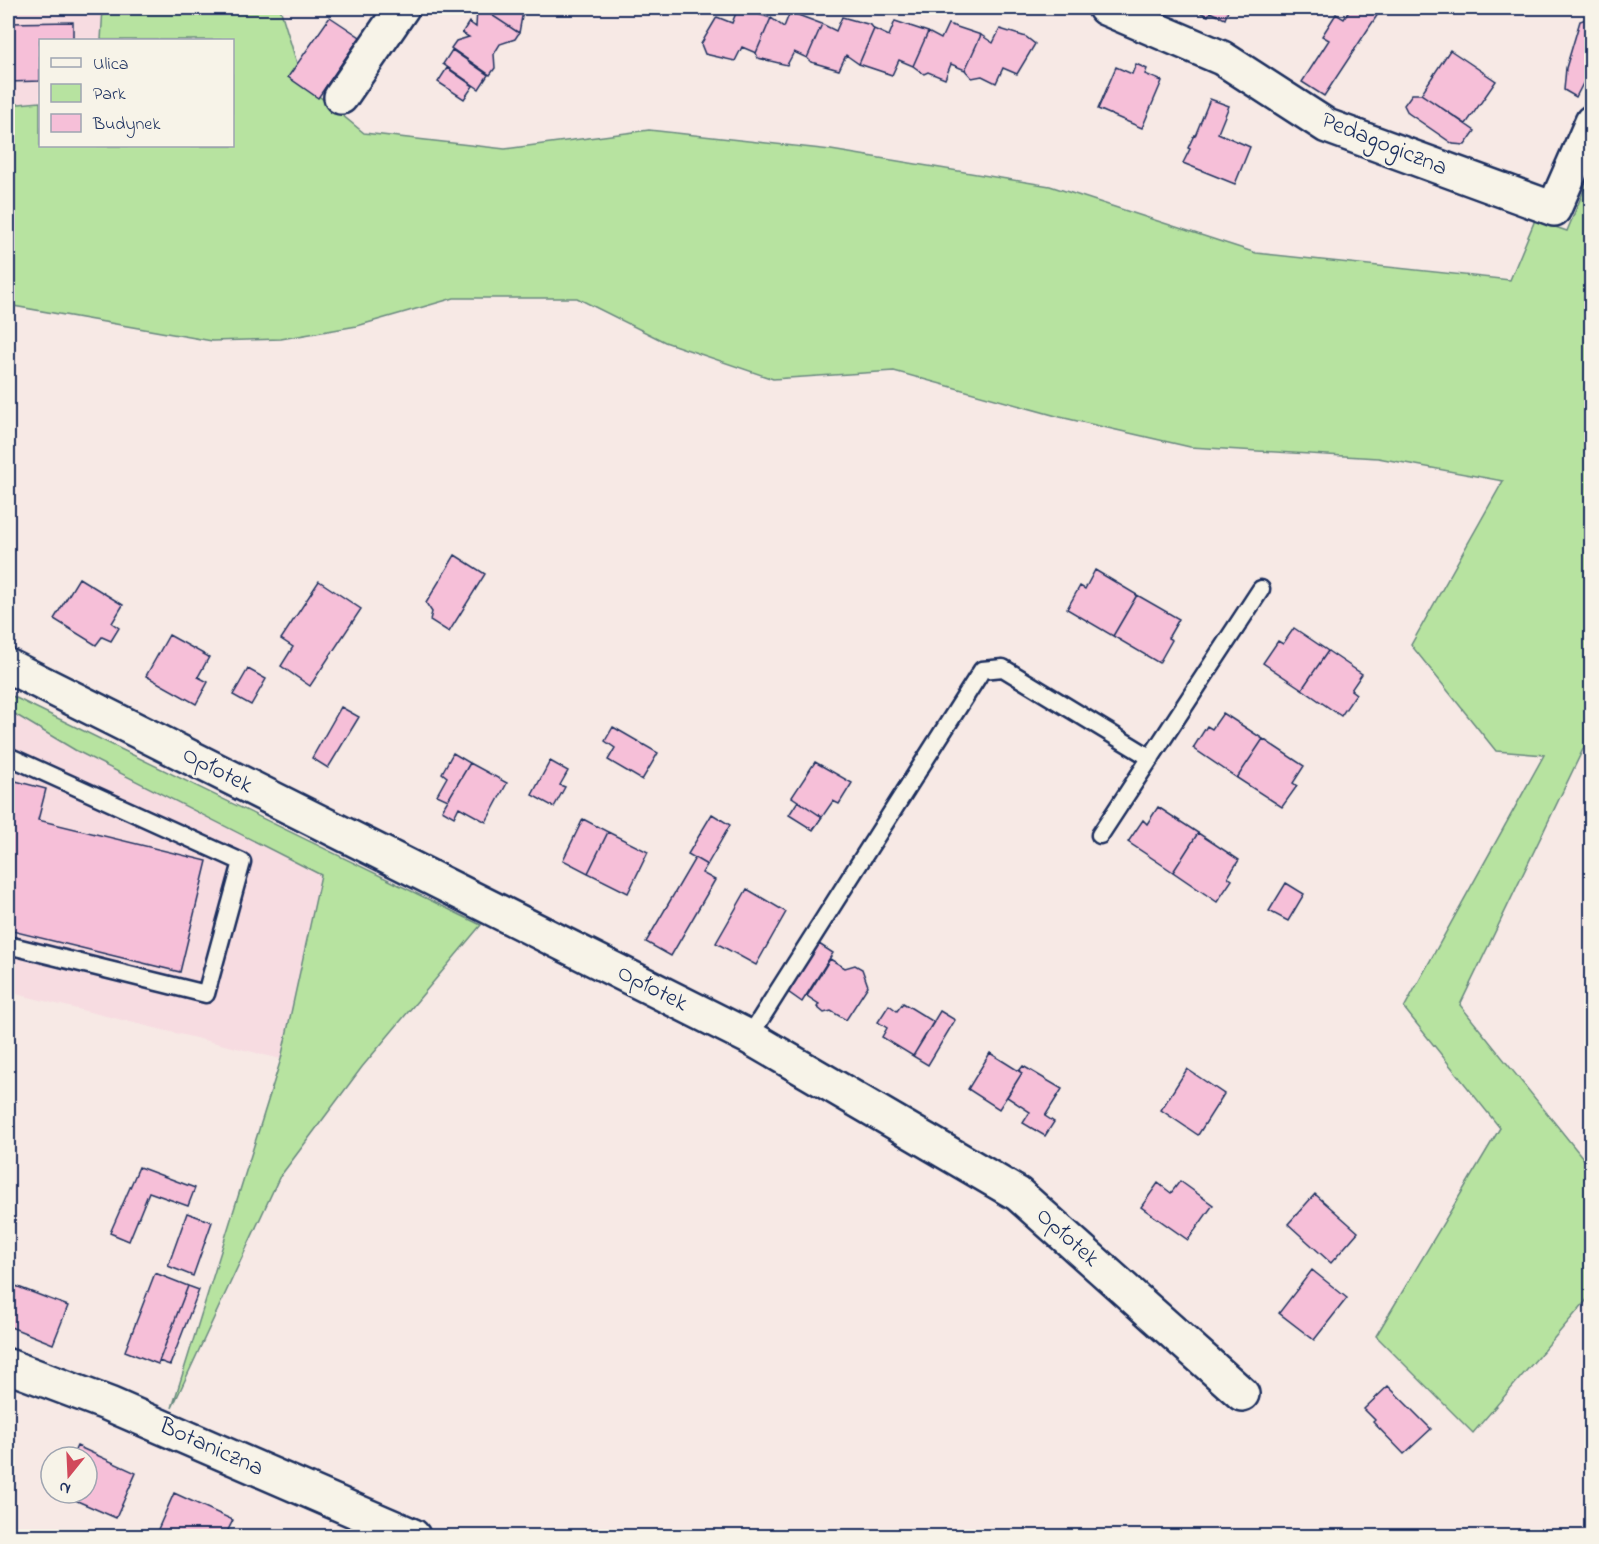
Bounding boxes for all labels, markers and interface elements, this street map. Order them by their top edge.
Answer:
legend [39,39,234,147]
text: Ulica [93,52,128,78]
text: Park [93,82,126,108]
street label: Pedagogiczna [1316,104,1452,186]
text: Budynek [92,112,160,138]
street label: Opłotek [175,738,259,804]
street label: Opłotek [610,956,694,1022]
street label: Opłotek [1027,1200,1107,1277]
street label: Botaniczna [152,1409,269,1487]
north arrow [39,1445,99,1505]
text: N [56,1474,74,1500]

